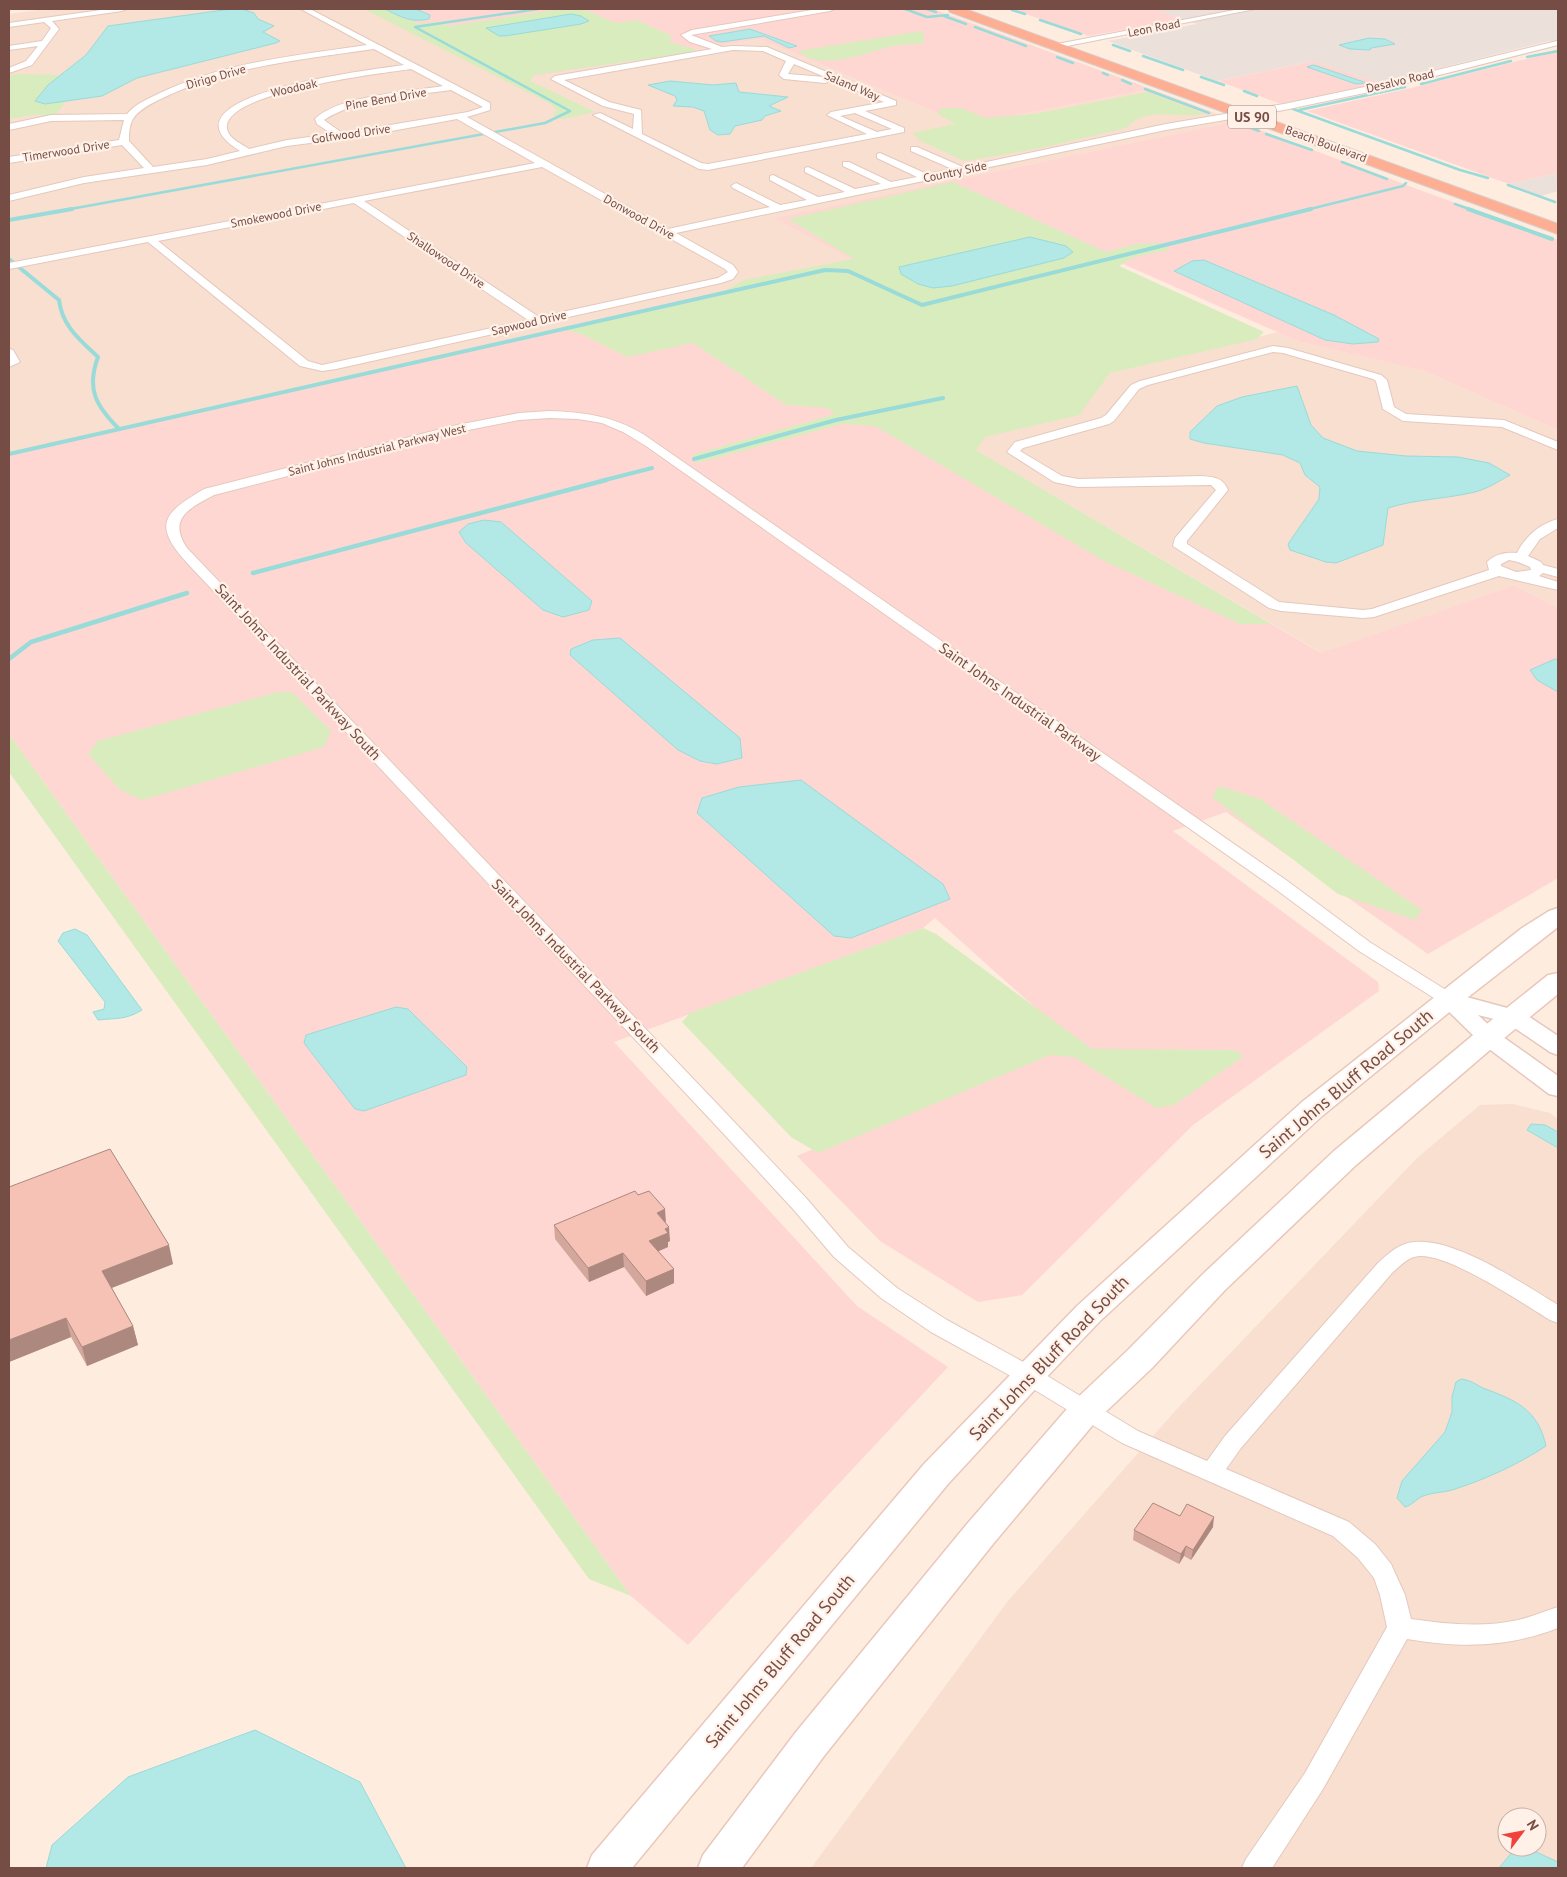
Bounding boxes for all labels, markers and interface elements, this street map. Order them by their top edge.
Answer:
street label: Leon Road [1126,15,1181,40]
street label: Dirigo Drive [184,61,247,92]
street label: Desalvo Road [1365,65,1435,96]
street label: Saland Way [822,67,883,104]
street label: Woodoak [269,75,319,100]
street label: Pine Bend Drive [344,84,428,113]
road number: US 90 [1228,105,1276,128]
street label: Golfwood Drive [311,121,391,146]
street label: Beach Boulevard [1283,122,1369,165]
street label: Timerwood Drive [21,136,111,165]
street label: Country Side [922,157,988,186]
street label: Donwood Drive [601,191,677,242]
street label: Smokewood Drive [229,198,323,231]
street label: Shallowood Drive [405,228,488,291]
street label: Sapwood Drive [490,307,568,338]
street label: Saint Johns Industrial Parkway West [287,420,467,479]
street label: Saint Johns Industrial Parkway South [211,579,385,764]
street label: Saint Johns Industrial Parkway [935,638,1105,765]
street label: Saint Johns Industrial Parkway South [488,875,665,1057]
street label: Saint Johns Bluff Road South [1254,1004,1438,1163]
street label: Saint Johns Bluff Road South [964,1270,1134,1445]
street label: Saint Johns Bluff Road South [700,1569,859,1753]
north arrow [1497,1807,1547,1857]
text: N [1523,1816,1543,1834]

